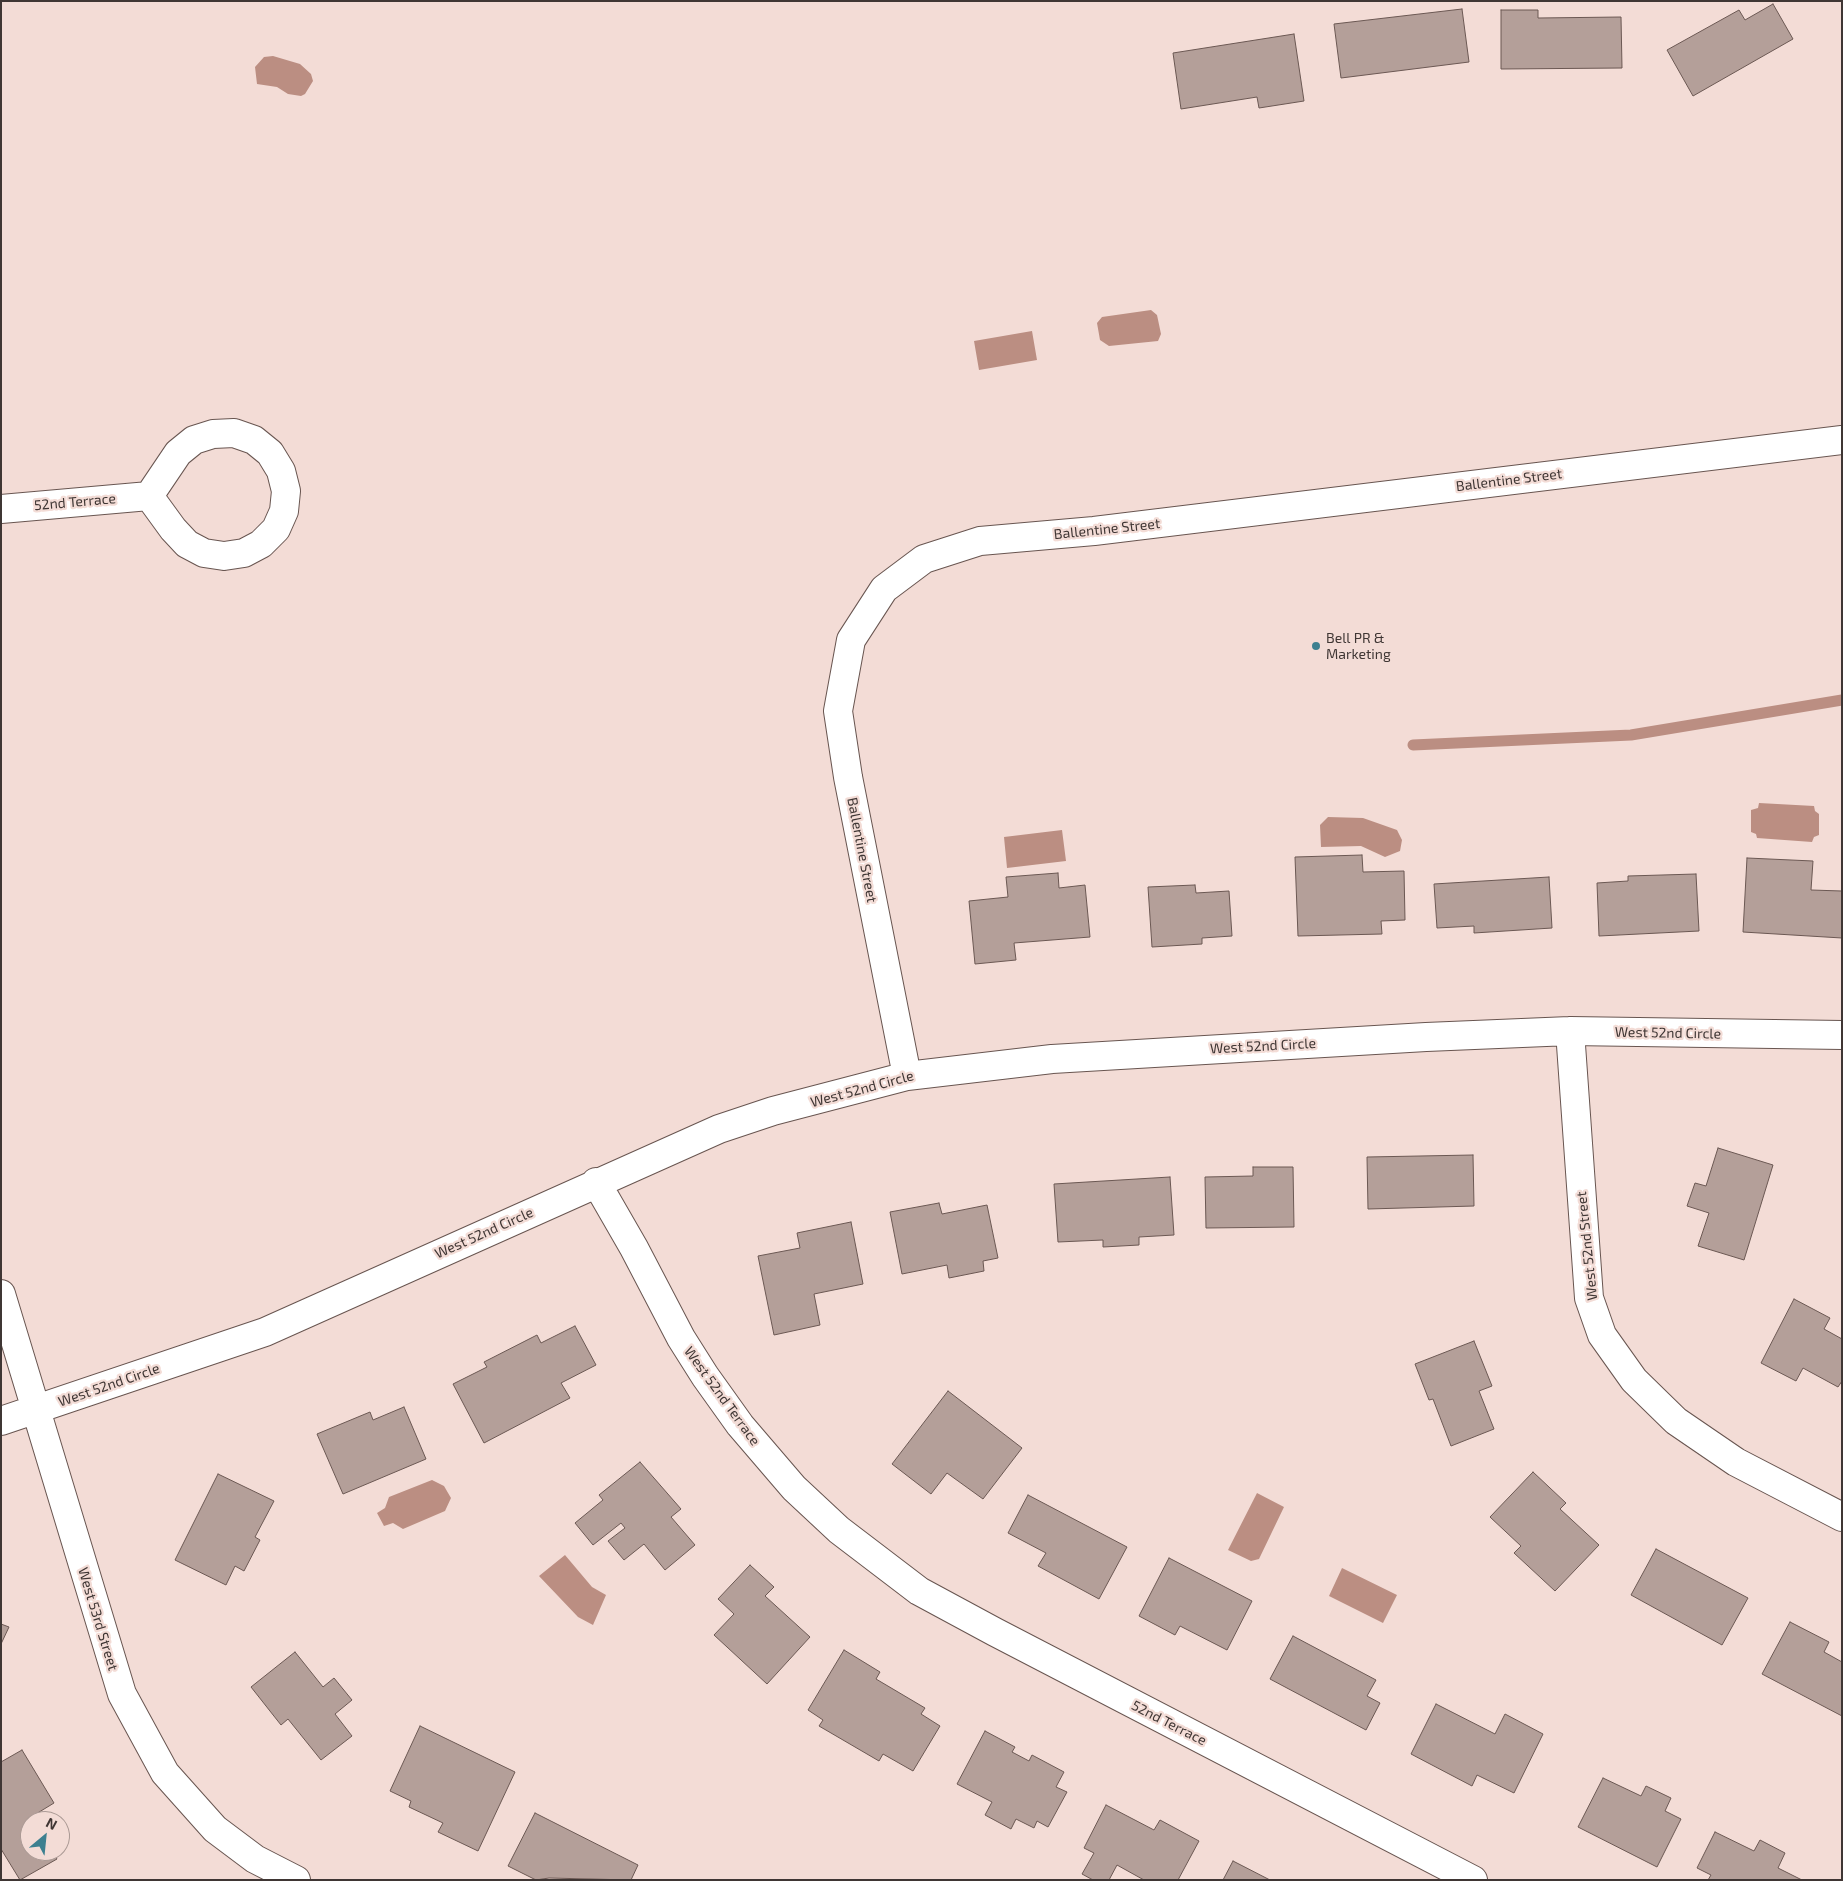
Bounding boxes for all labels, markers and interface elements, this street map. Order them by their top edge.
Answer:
street label: Ballentine Street [1455,465,1563,495]
street label: 52nd Terrace [33,490,117,514]
street label: Ballentine Street [1053,515,1161,543]
place label: Bell PR & Marketing [1326,630,1391,662]
marker: Bell PR & Marketing [1310,640,1322,652]
street label: Ballentine Street [844,796,880,904]
street label: West 52nd Circle [1615,1024,1721,1042]
street label: West 52nd Circle [1210,1035,1316,1057]
street label: West 52nd Circle [809,1067,915,1111]
street label: West 52nd Street [1573,1191,1601,1301]
street label: West 52nd Circle [432,1204,536,1262]
street label: West 52nd Terrace [681,1343,763,1449]
street label: West 52nd Circle [56,1360,162,1410]
street label: West 53rd Street [74,1565,122,1673]
street label: 52nd Terrace [1129,1697,1209,1749]
north arrow [20,1811,70,1861]
text: N [43,1813,60,1833]

